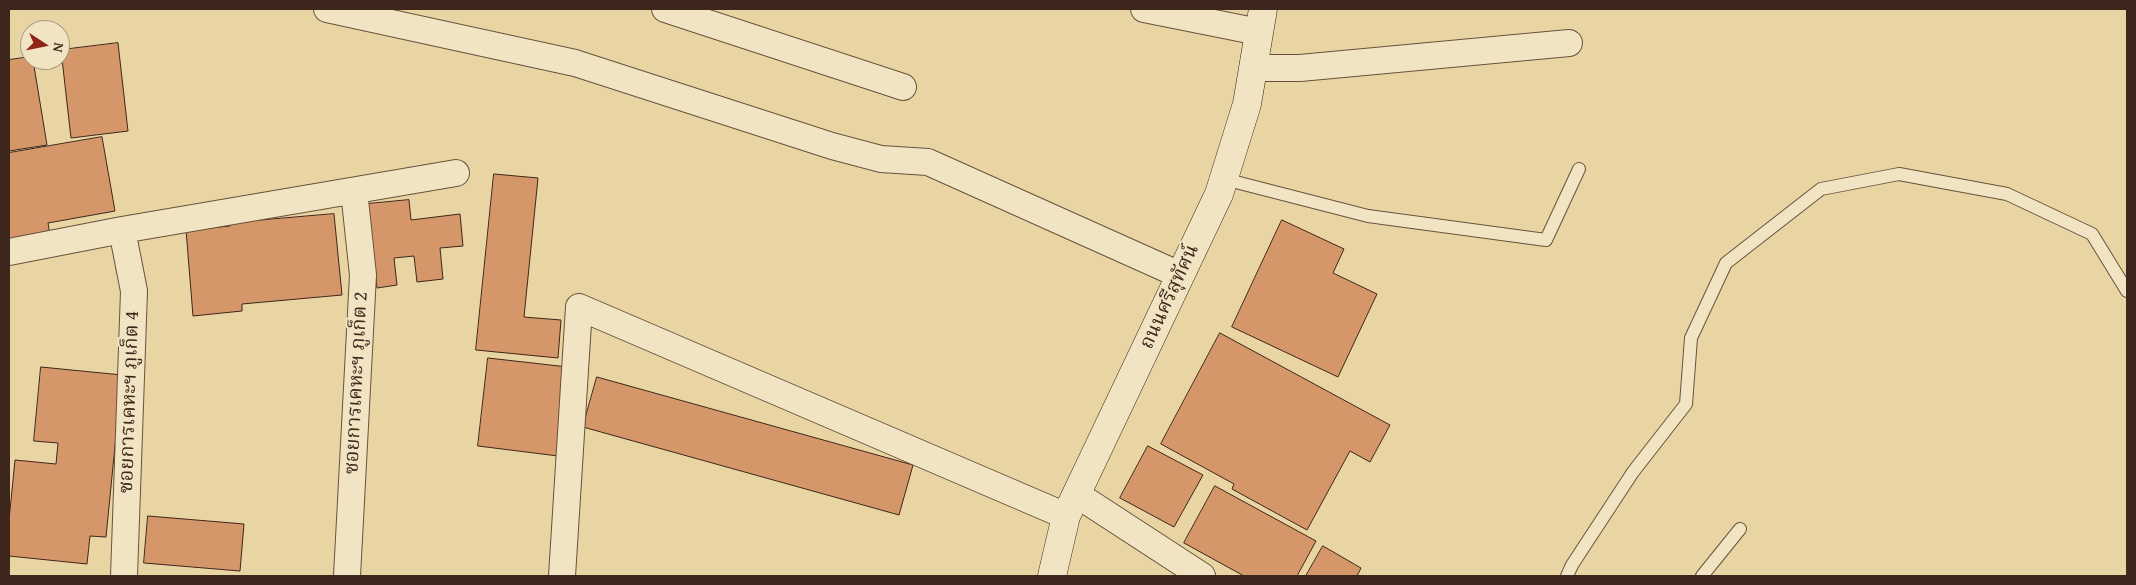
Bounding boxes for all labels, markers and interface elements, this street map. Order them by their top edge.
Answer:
north arrow [20,20,70,70]
text: N [48,41,69,54]
street label: ถนนศรีสุทัศน์ [1135,241,1205,353]
street label: ซอยการเคหะฯ ภูเก็ต 2 [340,291,374,475]
street label: ซอยการเคหะฯ ภูเก็ต 4 [115,310,145,494]

